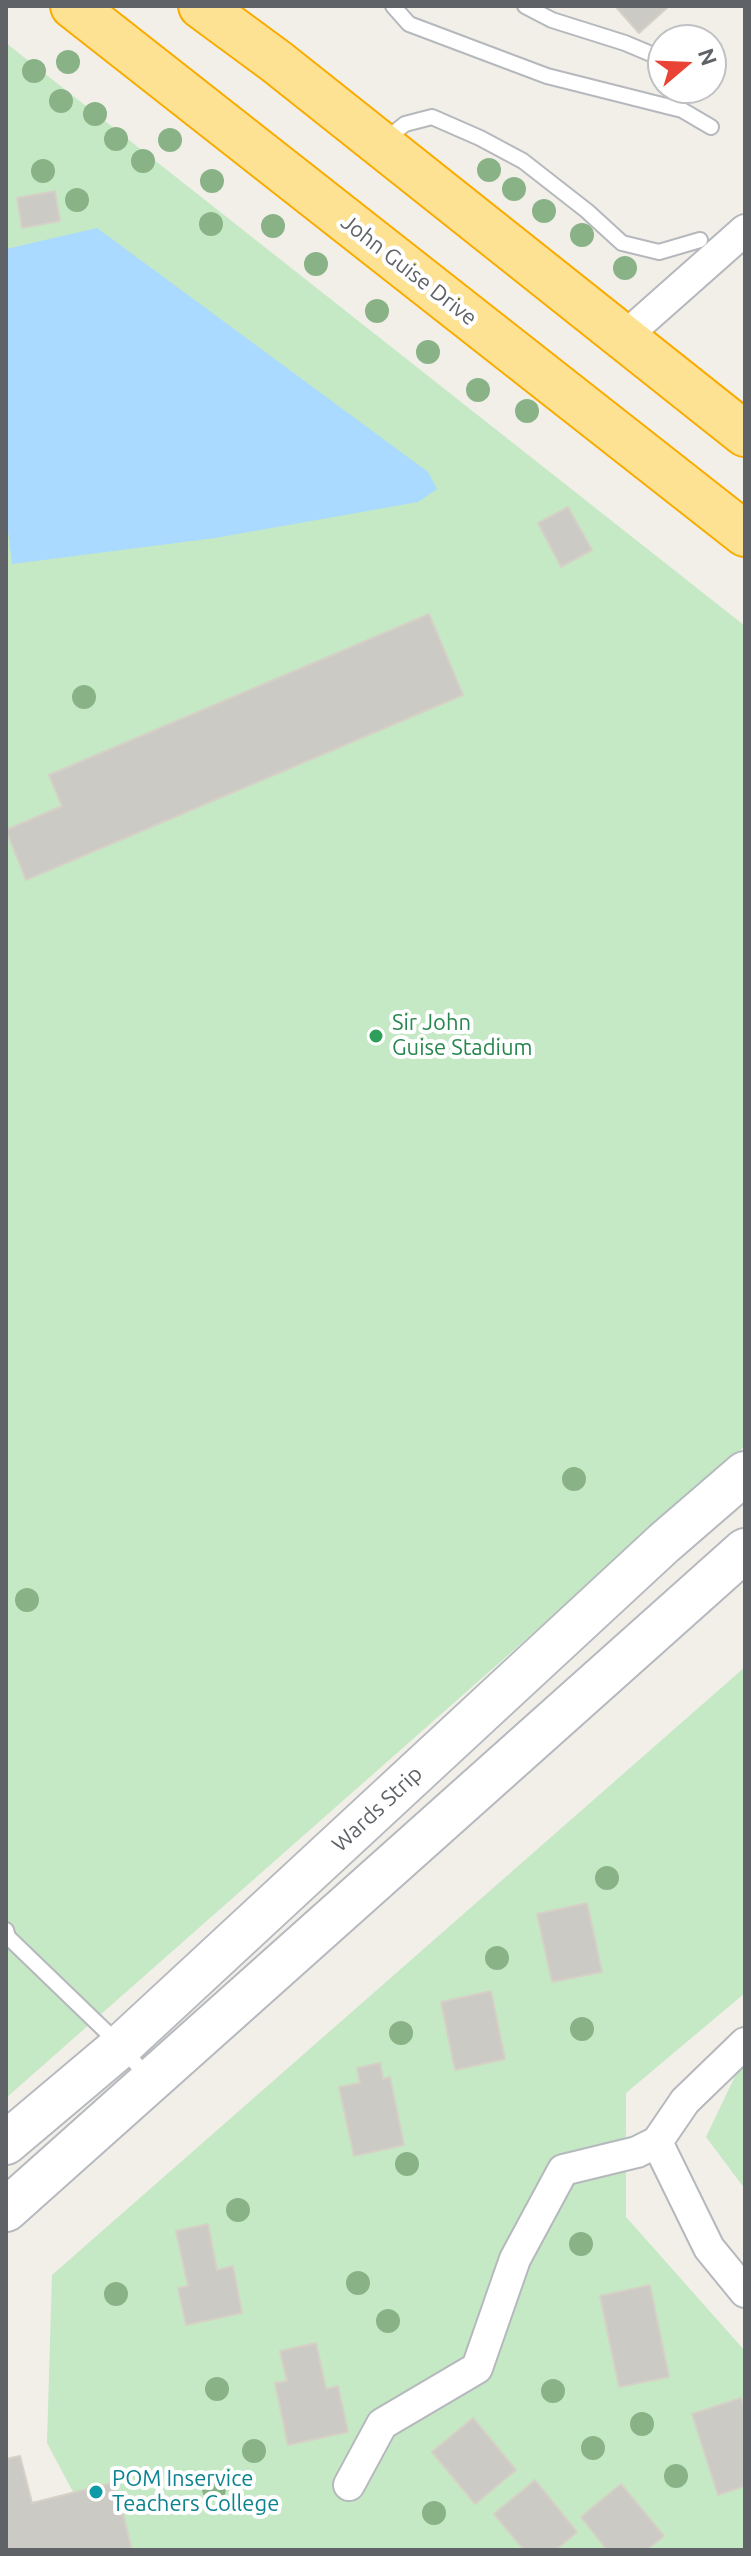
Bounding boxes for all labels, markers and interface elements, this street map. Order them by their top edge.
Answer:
north arrow [647,24,727,104]
text: N [694,45,723,69]
street label: John Guise Drive [336,209,482,331]
place label: Sir John Guise Stadium [392,1010,532,1062]
marker: Sir John Guise Stadium [367,1027,385,1045]
street label: Wards Strip [326,1761,428,1857]
place label: POM Inservice Teachers College [112,2466,279,2518]
marker: POM Inservice Teachers College [87,2483,105,2501]

